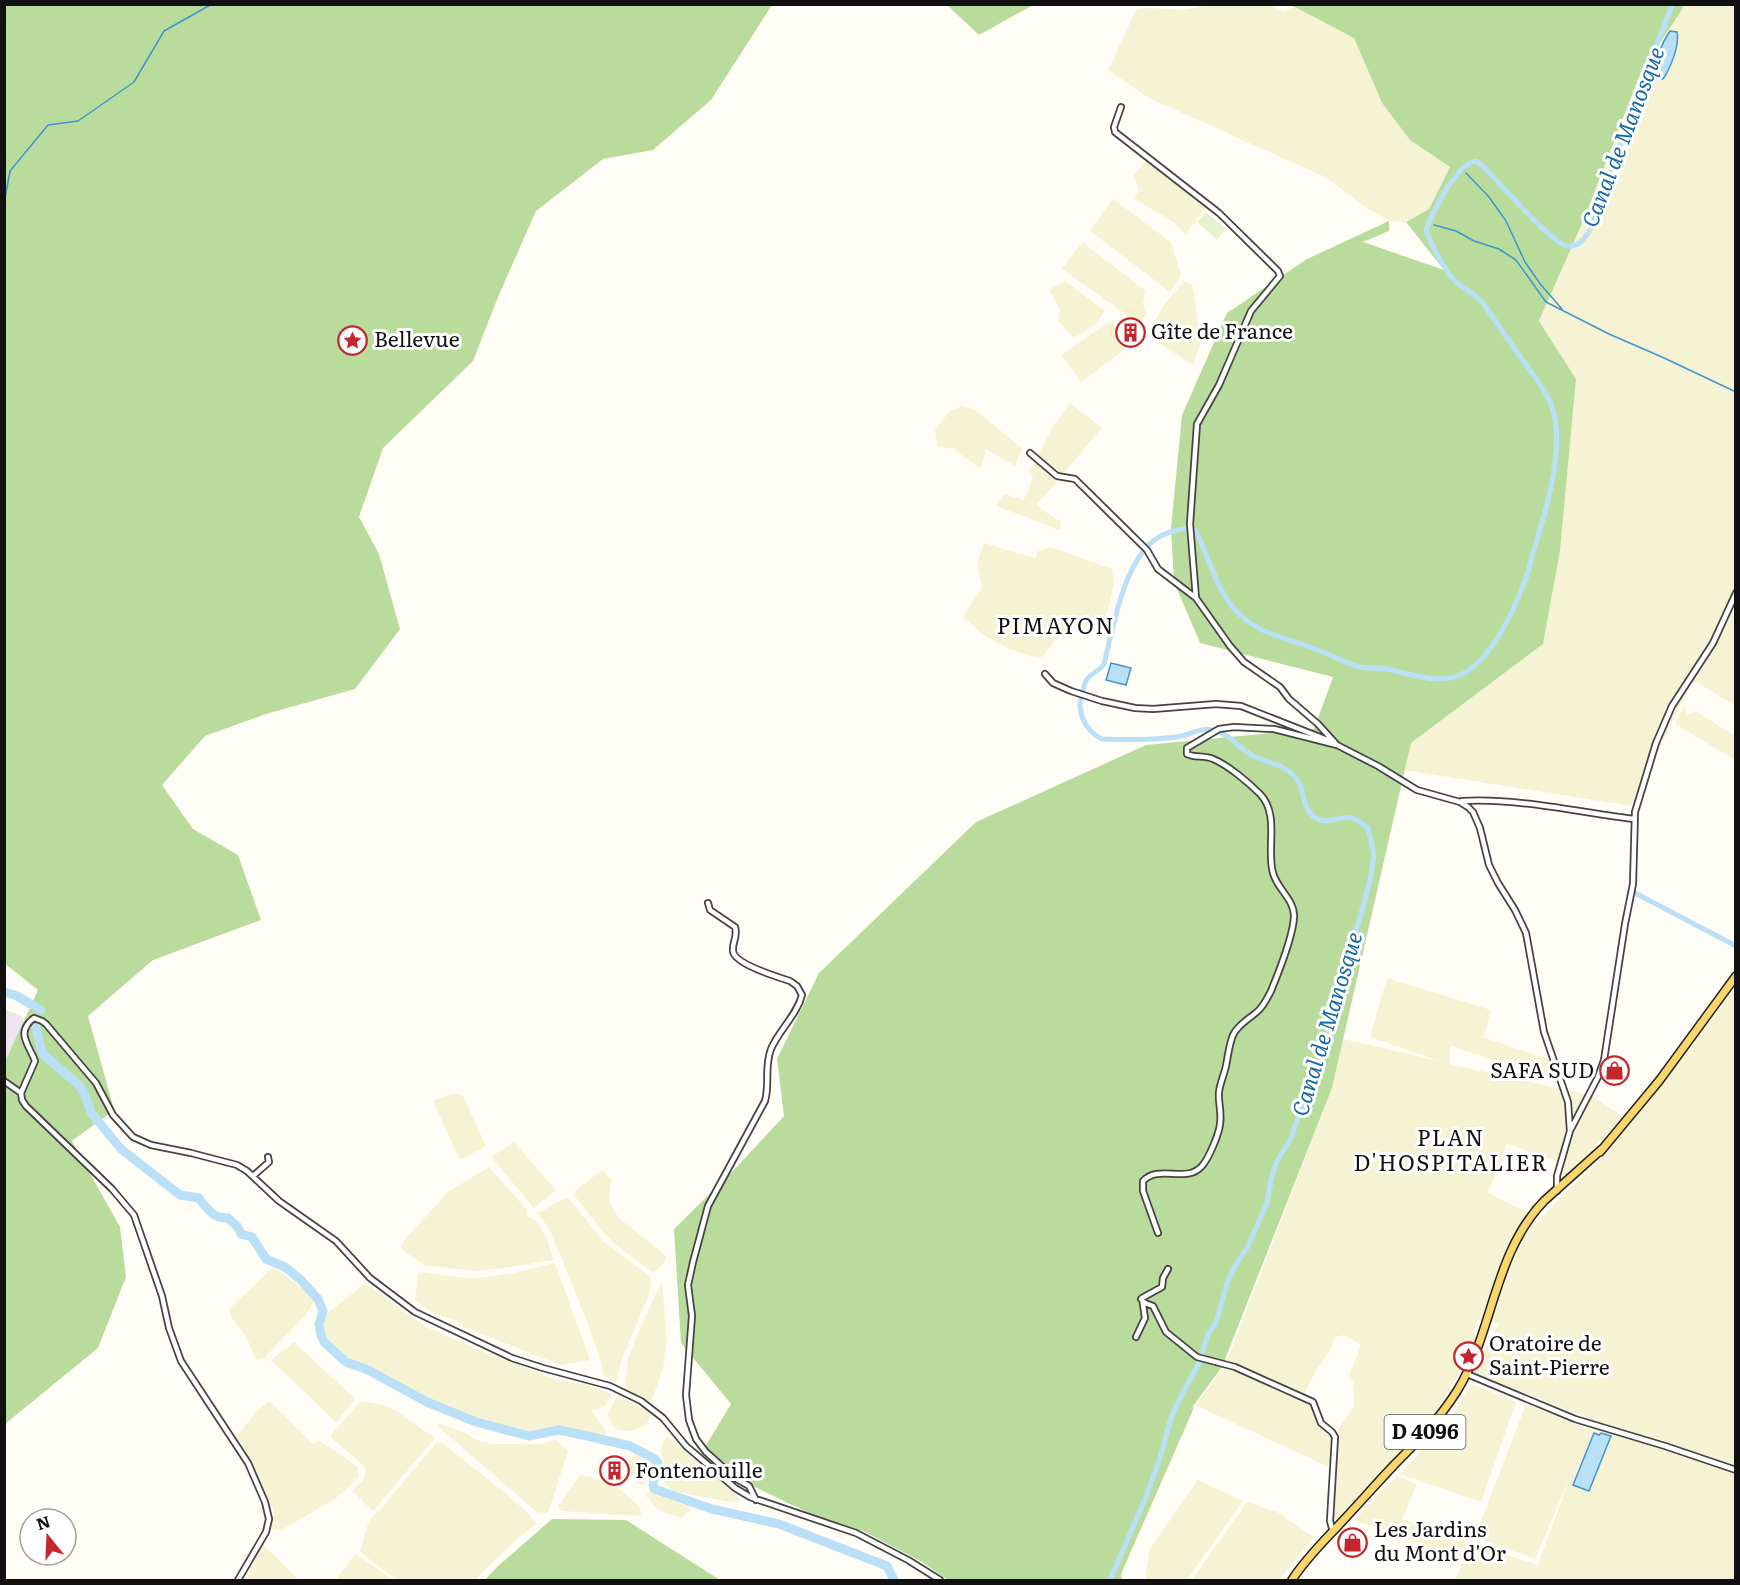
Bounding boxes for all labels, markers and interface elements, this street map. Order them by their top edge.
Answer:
water label: Canal de Manosque [1572,41,1671,232]
place label: Gîte de France [1151,314,1293,345]
building icon: Gîte de France [1114,316,1146,348]
place label: Bellevue [374,322,460,353]
place icon: Bellevue [337,324,369,356]
district label: PIMAYON [997,608,1115,641]
water label: Canal de Manosque [1282,927,1369,1120]
place label: SAFA SUD [1490,1053,1594,1084]
shop icon: SAFA SUD [1599,1055,1631,1087]
district label: PLAN D'HOSPITALIER [1354,1120,1548,1178]
place label: Oratoire de Saint-Pierre [1489,1326,1610,1381]
place icon: Oratoire de Saint-Pierre [1452,1340,1484,1372]
road number: D 4096 [1384,1415,1466,1449]
place label: Fontenouille [635,1453,763,1484]
building icon: Fontenouille [598,1455,630,1487]
north arrow [18,1507,78,1567]
text: N [33,1508,53,1535]
place label: Les Jardins du Mont d'Or [1374,1512,1506,1567]
shop icon: Les Jardins du Mont d'Or [1337,1526,1369,1558]

